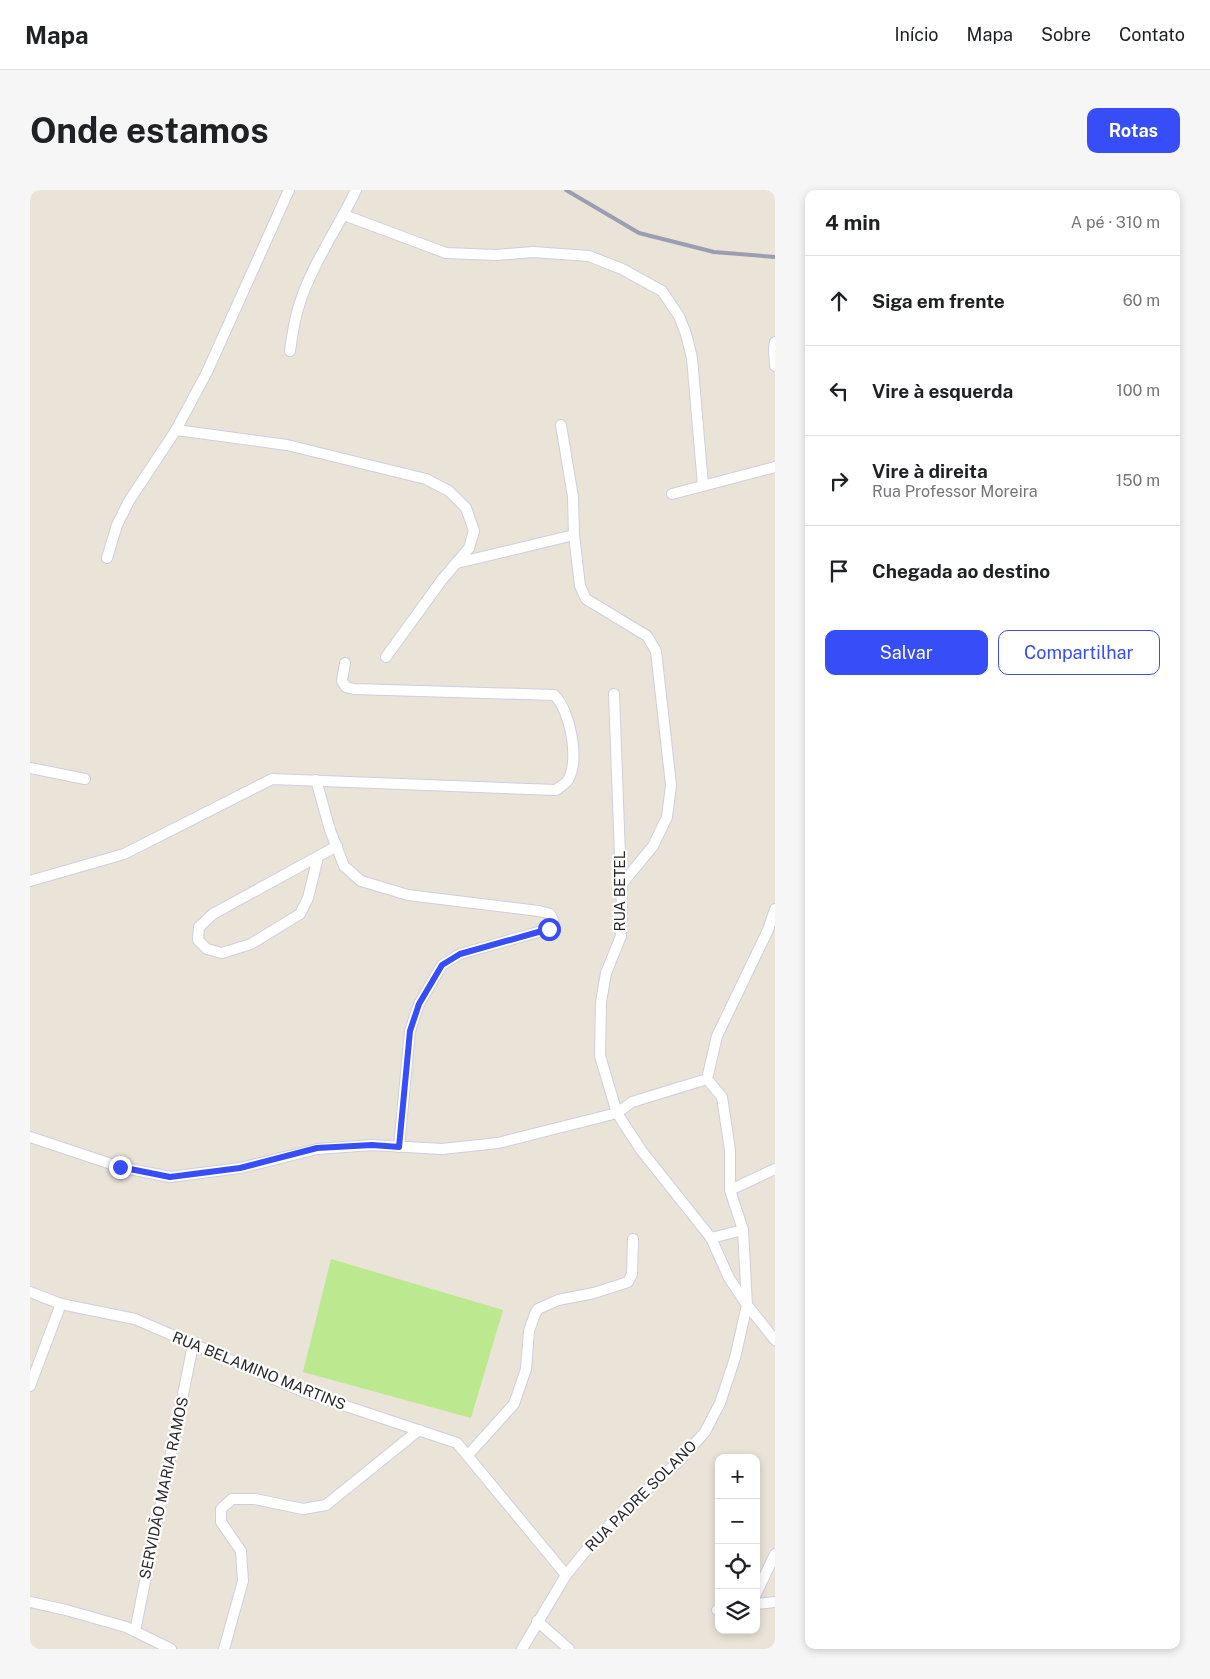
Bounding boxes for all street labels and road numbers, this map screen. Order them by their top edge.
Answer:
street label: RUA BETEL [611,851,628,931]
street label: RUA BELAMINO MARTINS [170,1328,348,1413]
street label: SERVIDÃO MARIA RAMOS [136,1395,191,1581]
street label: RUA PADRE SOLANO [582,1437,700,1555]

